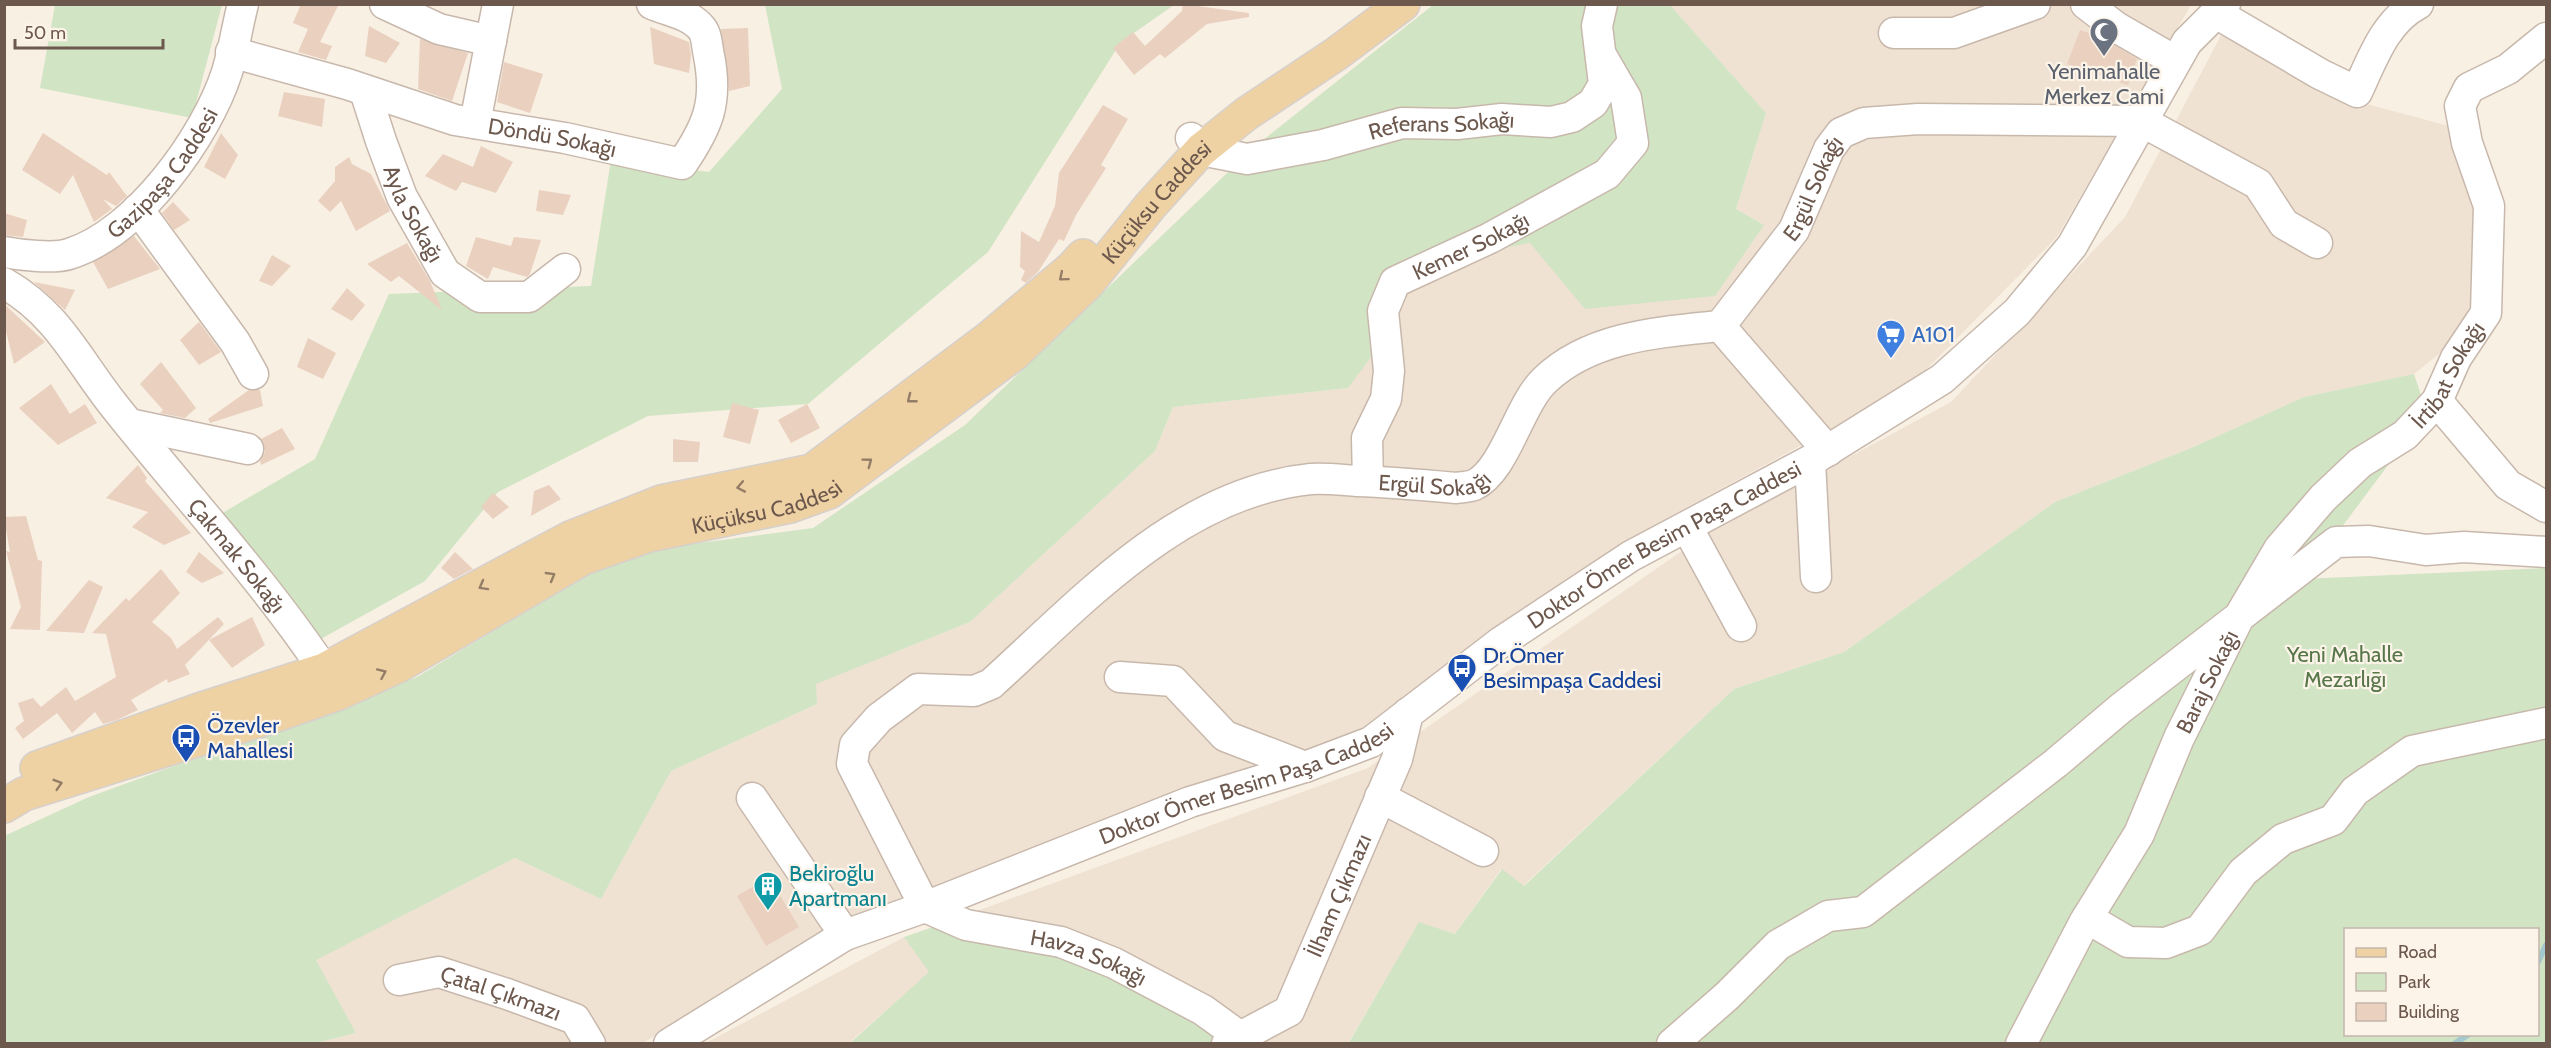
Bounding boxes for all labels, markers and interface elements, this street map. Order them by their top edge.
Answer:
scale bar [15,12,164,50]
mosque icon: Yenimahalle Merkez Cami [2088,16,2120,58]
text: 50 m [24,22,66,44]
place label: Yenimahalle Merkez Cami [2044,58,2164,110]
street label: Gazipaşa Caddesi [101,103,223,244]
street label: Referans Sokağı [1365,105,1515,145]
street label: Döndü Sokağı [486,112,619,163]
street label: Ergül Sokağı [1777,130,1848,246]
street label: Küçüksu Caddesi [1096,134,1216,269]
street label: Ayla Sokağı [378,161,449,267]
street label: Kemer Sokağı [1408,206,1534,286]
one-way arrow [1058,269,1069,280]
street label: İrtibat Sokağı [2405,316,2490,434]
supermarket icon: A101 [1875,318,1907,360]
place label: A101 [1912,321,1955,348]
one-way arrow [906,391,917,402]
street label: Doktor Ömer Besim Paşa Caddesi [1522,455,1806,634]
one-way arrow [862,458,873,469]
street label: Ergül Sokağı [1378,466,1497,501]
street label: Küçüksu Caddesi [689,474,847,539]
one-way arrow [736,480,746,493]
street label: Çakmak Sokağı [182,493,291,618]
one-way arrow [544,572,555,583]
one-way arrow [478,579,489,590]
street label: Baraj Sokağı [2170,626,2244,738]
park label: Yeni Mahalle Mezarlıḡı [2286,641,2403,693]
place label: Dr.Ömer Besimpaşa Caddesi [1483,642,1661,694]
bus stop icon: Dr.Ömer Besimpaşa Caddesi [1446,652,1478,694]
one-way arrow [375,669,386,681]
place label: Özevler Mahallesi [207,712,293,764]
street label: Doktor Ömer Besim Paşa Caddesi [1095,716,1399,850]
bus stop icon: Özevler Mahallesi [170,722,202,764]
one-way arrow [52,779,63,791]
street label: İlham Çıkmazı [1300,830,1377,961]
place label: Bekiroğlu Apartmanı [789,860,887,912]
building icon: Bekiroğlu Apartmanı [752,870,784,912]
street label: Havza Sokağı [1028,923,1151,991]
legend [2344,928,2539,1036]
text: Road [2398,941,2437,963]
street label: Çatal Çıkmazı [437,960,565,1026]
text: Park [2398,971,2431,993]
text: Building [2398,1001,2460,1023]

